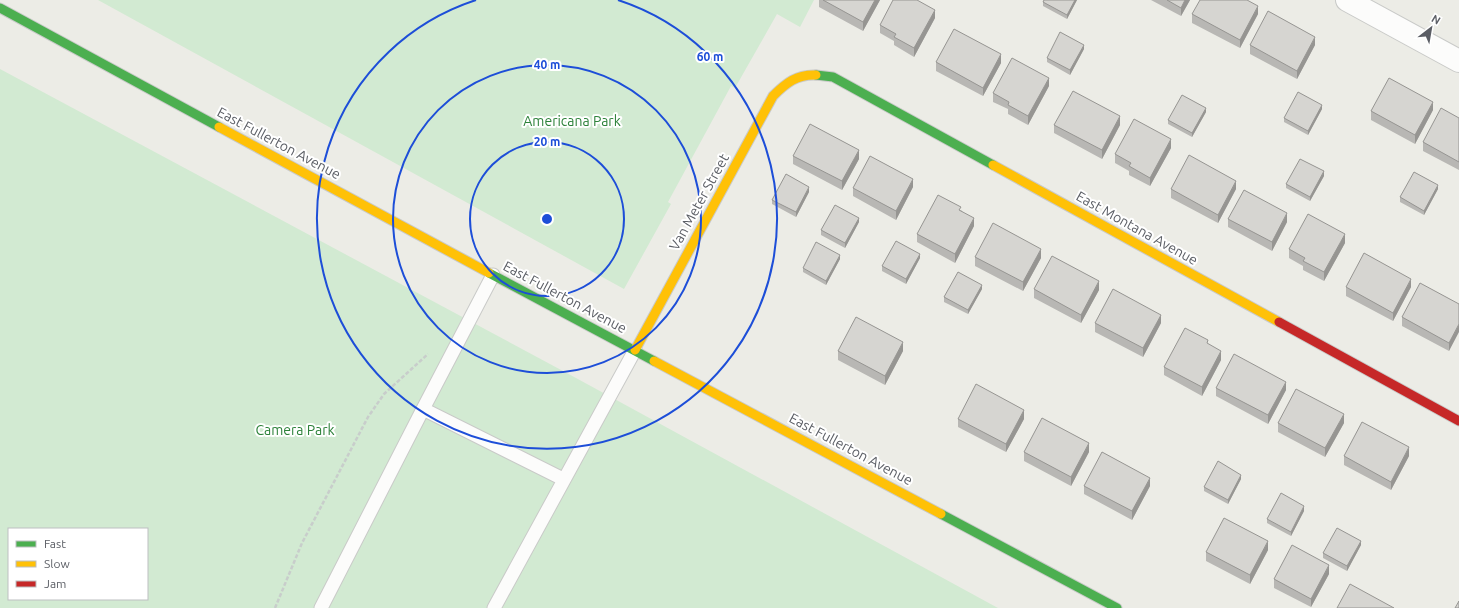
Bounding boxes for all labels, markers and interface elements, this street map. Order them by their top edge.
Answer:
north arrow [1411,8,1451,48]
text: N [1430,12,1443,27]
text: 60 m [697,50,723,63]
text: 40 m [534,58,560,71]
street label: East Fullerton Avenue [215,104,343,182]
park label: Americana Park [523,113,621,129]
text: 20 m [534,135,560,148]
street label: Van Meter Street [666,151,732,253]
street label: East Montana Avenue [1073,188,1201,268]
centre of rings [540,212,554,226]
street label: East Fullerton Avenue [501,258,629,336]
street label: East Fullerton Avenue [787,410,915,488]
park label: Camera Park [255,422,335,438]
legend [8,528,148,600]
text: Fast [44,537,66,550]
text: Slow [44,557,70,570]
text: Jam [44,577,66,590]

